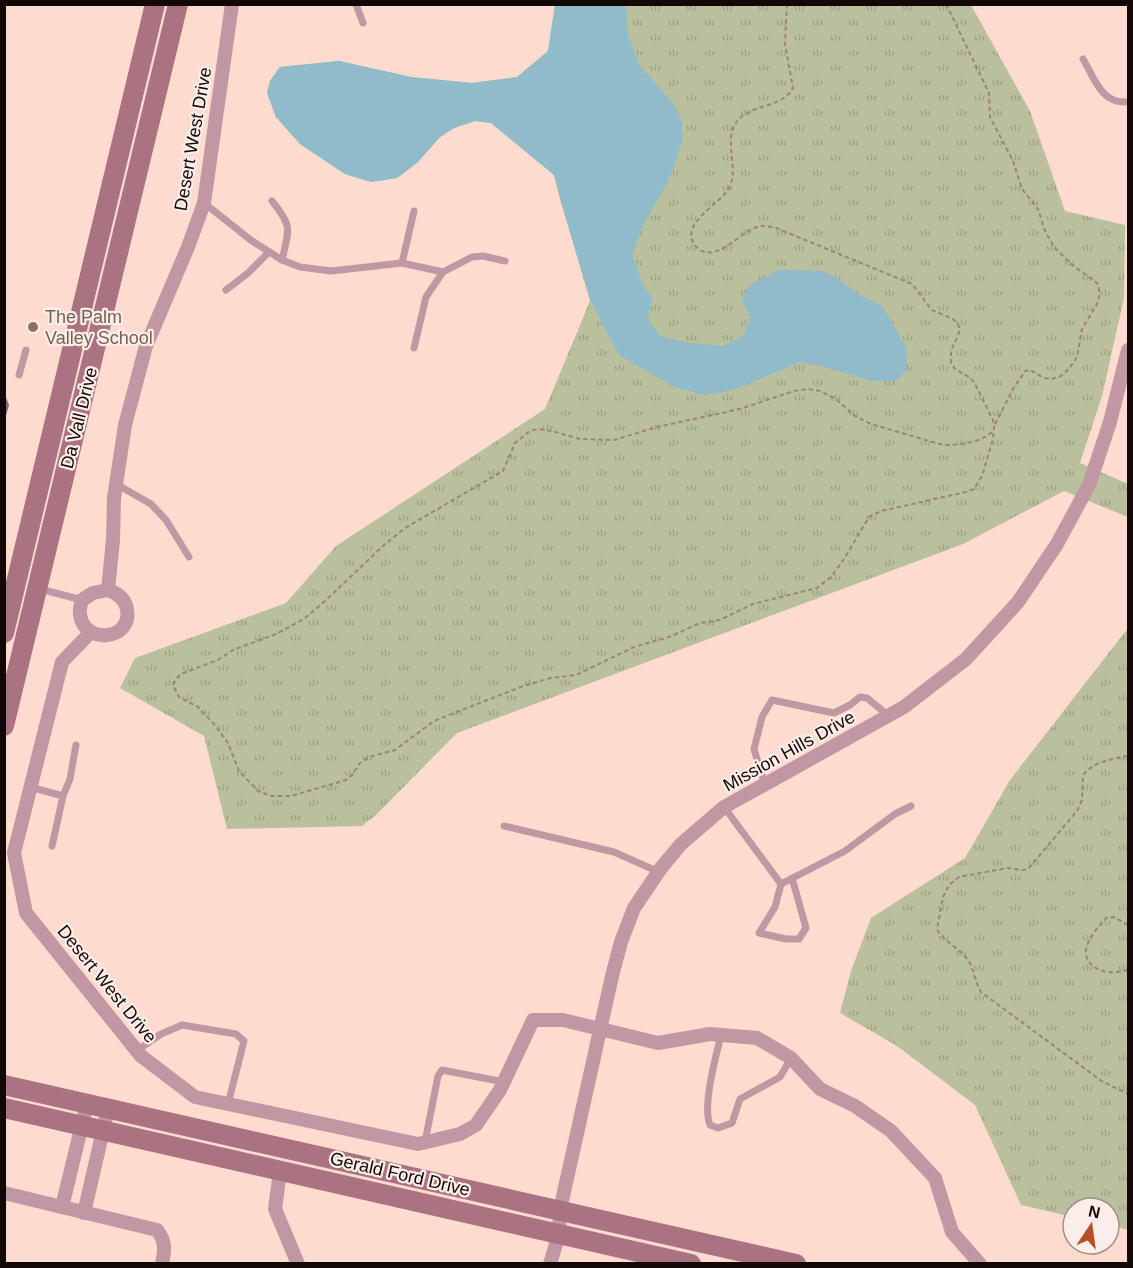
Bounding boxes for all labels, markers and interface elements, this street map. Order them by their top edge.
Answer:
street label: Desert West Drive [171,66,215,212]
place label: The Palm Valley School [45,307,153,348]
marker: The Palm Valley School [26,320,40,334]
street label: Da Vall Drive [57,365,101,471]
street label: Mission Hills Drive [720,707,858,795]
street label: Desert West Drive [53,921,161,1047]
street label: Gerald Ford Drive [328,1148,472,1200]
north arrow [1061,1196,1121,1256]
text: N [1087,1202,1102,1221]

